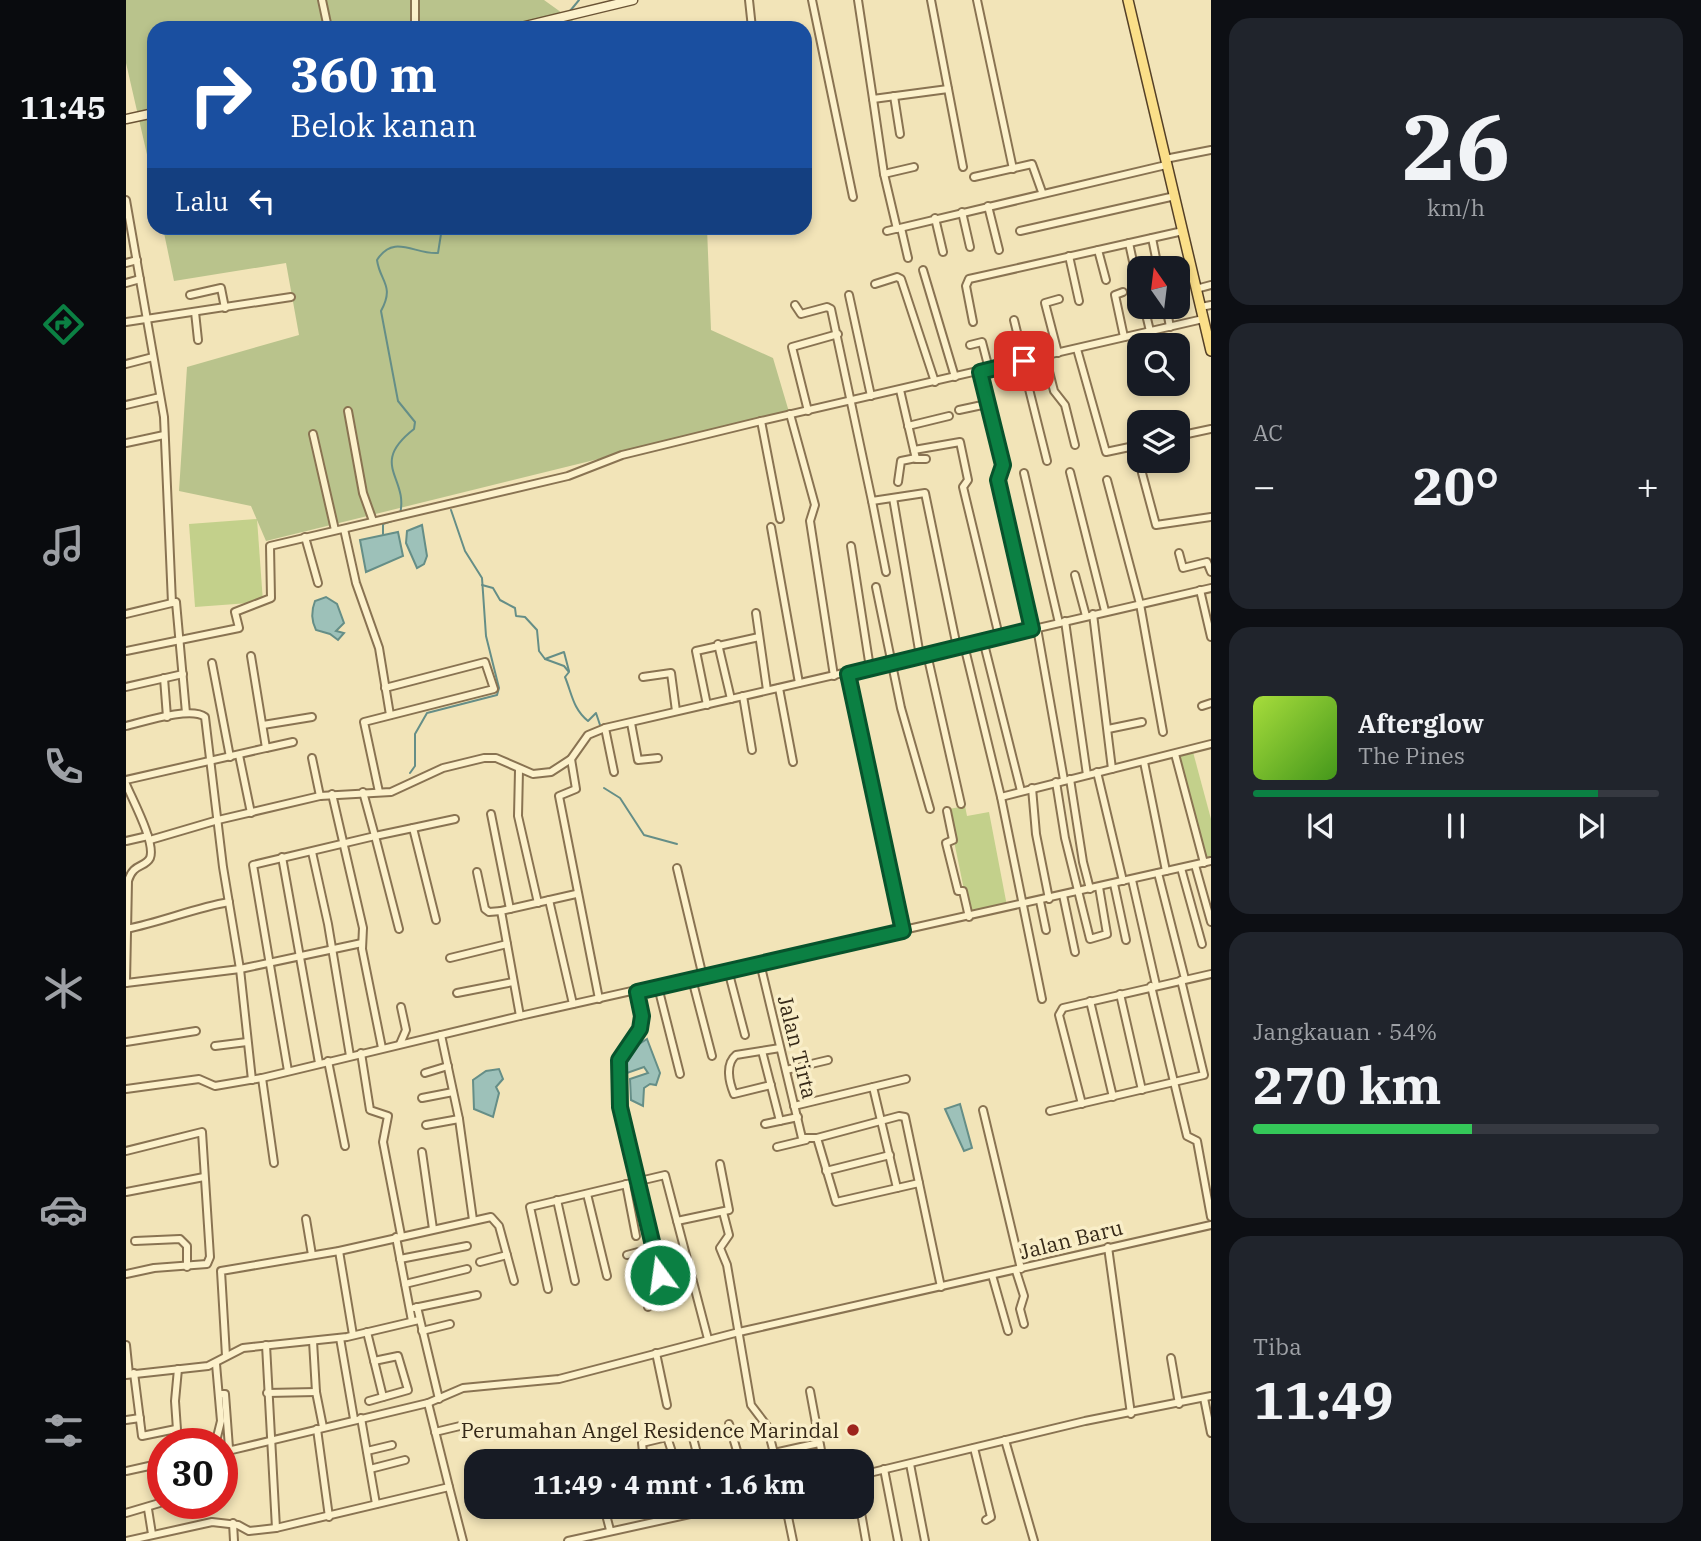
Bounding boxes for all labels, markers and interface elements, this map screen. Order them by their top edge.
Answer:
text: 360 m [290,42,437,105]
icon: right [175,49,266,140]
text: 11:45 [20,86,106,128]
text: 26 [1401,87,1511,205]
text: Belok kanan [290,104,477,146]
icon: left [243,182,281,220]
text: Lalu [175,184,229,218]
text: km/h [1427,192,1485,222]
north arrow [1127,256,1190,318]
map controls [1127,256,1190,473]
icon: directions [39,300,88,349]
pin [994,331,1054,391]
button: search [1127,333,1190,396]
icon: arrive [1005,342,1043,380]
button: layers [1127,410,1190,473]
text: AC [1253,417,1283,447]
text: 20° [1413,452,1499,519]
text: − [1253,461,1276,510]
text: + [1636,461,1659,510]
icon: music [39,521,88,570]
text: Afterglow [1358,706,1484,740]
text: The Pines [1358,740,1465,770]
icon: phone [39,742,88,791]
icon: previous [1302,807,1340,845]
icon: pause [1437,807,1475,845]
icon: next [1572,807,1610,845]
icon: climate [39,964,88,1013]
street label: Jalan Tirta [772,992,824,1102]
text: Jangkauan · 54% [1253,1016,1437,1046]
text: 270 km [1253,1051,1442,1118]
icon: car [39,1185,88,1234]
street label: Jalan Baru [1017,1213,1125,1265]
position arrow [623,1238,697,1312]
text: Tiba [1253,1331,1302,1361]
text: 11:49 [1253,1366,1394,1433]
icon: filters [39,1406,88,1455]
place label: Perumahan Angel Residence Marindal [461,1416,839,1444]
marker: Perumahan Angel Residence Marindal [845,1422,861,1438]
speed limit sign: 30 [147,1428,238,1519]
text: 11:49 · 4 mnt · 1.6 km [533,1467,805,1501]

